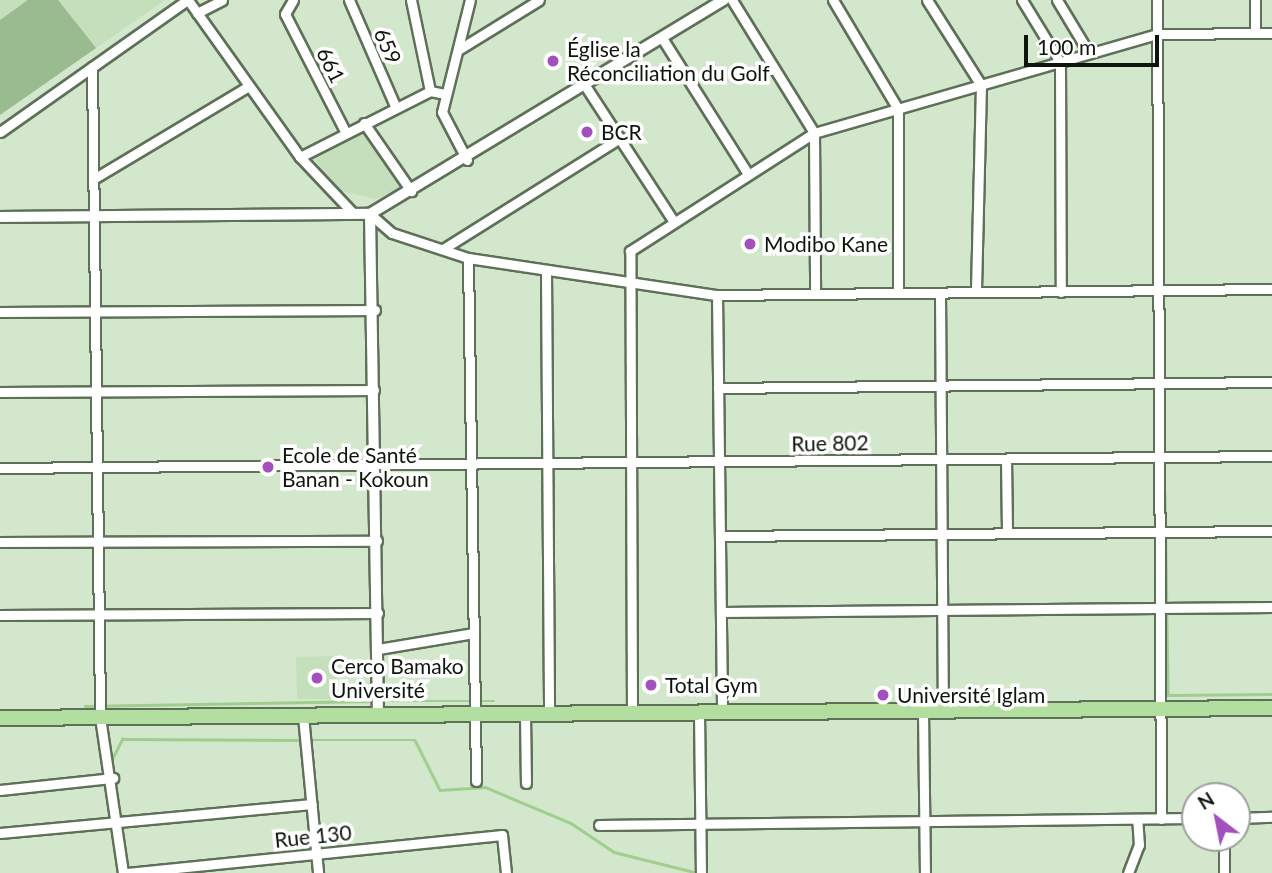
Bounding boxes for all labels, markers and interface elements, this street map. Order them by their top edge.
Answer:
scale bar [1027,21,1162,65]
street label: 659 [369,24,407,68]
text: 100 m [1037,34,1096,59]
place label: Église la Réconciliation du Golf [567,36,770,86]
street label: 661 [311,43,351,87]
marker: Église la Réconciliation du Golf [545,53,561,69]
place label: BCR [601,119,642,145]
marker: BCR [579,124,595,140]
place label: Modibo Kane [764,231,888,257]
marker: Modibo Kane [742,236,758,252]
street label: Rue 802 [791,430,869,456]
place label: Ecole de Santé Banan - Kokoun [282,442,429,492]
marker: Ecole de Santé Banan - Kokoun [260,459,276,475]
place label: Cerco Bamako Université [331,653,464,703]
marker: Cerco Bamako Université [309,670,325,686]
place label: Total Gym [665,672,758,698]
marker: Total Gym [643,677,659,693]
place label: Université Iglam [897,682,1045,708]
marker: Université Iglam [875,687,891,703]
north arrow [1181,782,1251,852]
text: N [1193,787,1218,814]
street label: Rue 130 [273,819,353,853]

